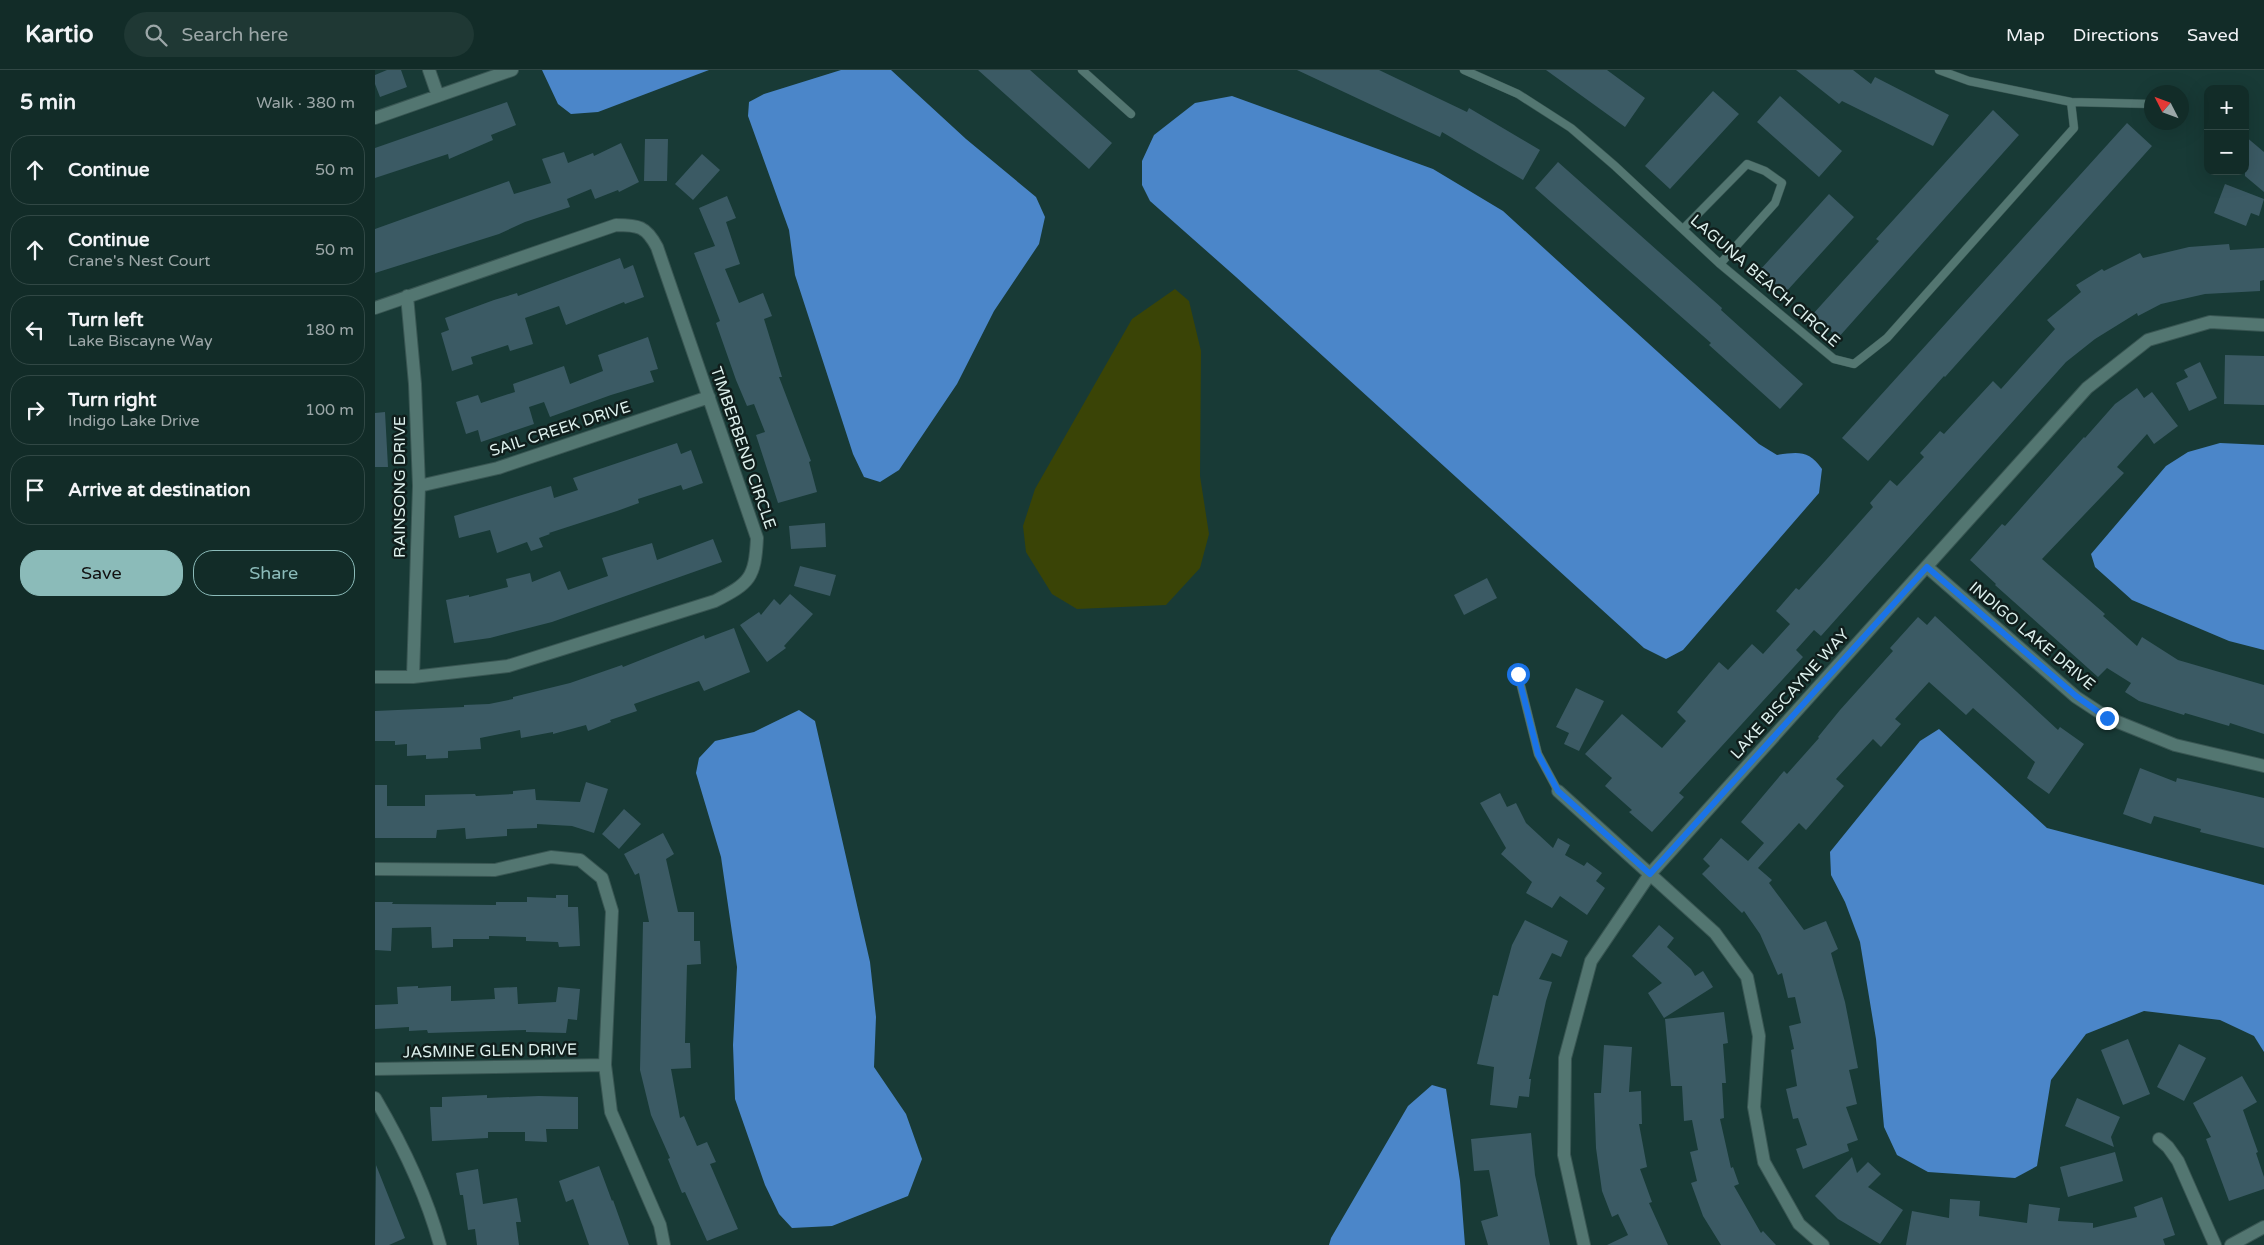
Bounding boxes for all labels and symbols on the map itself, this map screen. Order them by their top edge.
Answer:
north arrow [2144,85,2189,130]
street label: LAGUNA BEACH CIRCLE [1686,211,1844,351]
street label: TIMBERBEND CIRCLE [706,364,780,532]
street label: SAIL CREEK DRIVE [487,397,633,461]
street label: RAINSONG DRIVE [390,416,410,558]
street label: INDIGO LAKE DRIVE [1965,577,2099,695]
street label: LAKE BISCAYNE WAY [1726,625,1854,763]
route start [1507,663,1530,686]
route end [2096,707,2119,730]
street label: JASMINE GLEN DRIVE [403,1039,577,1063]

